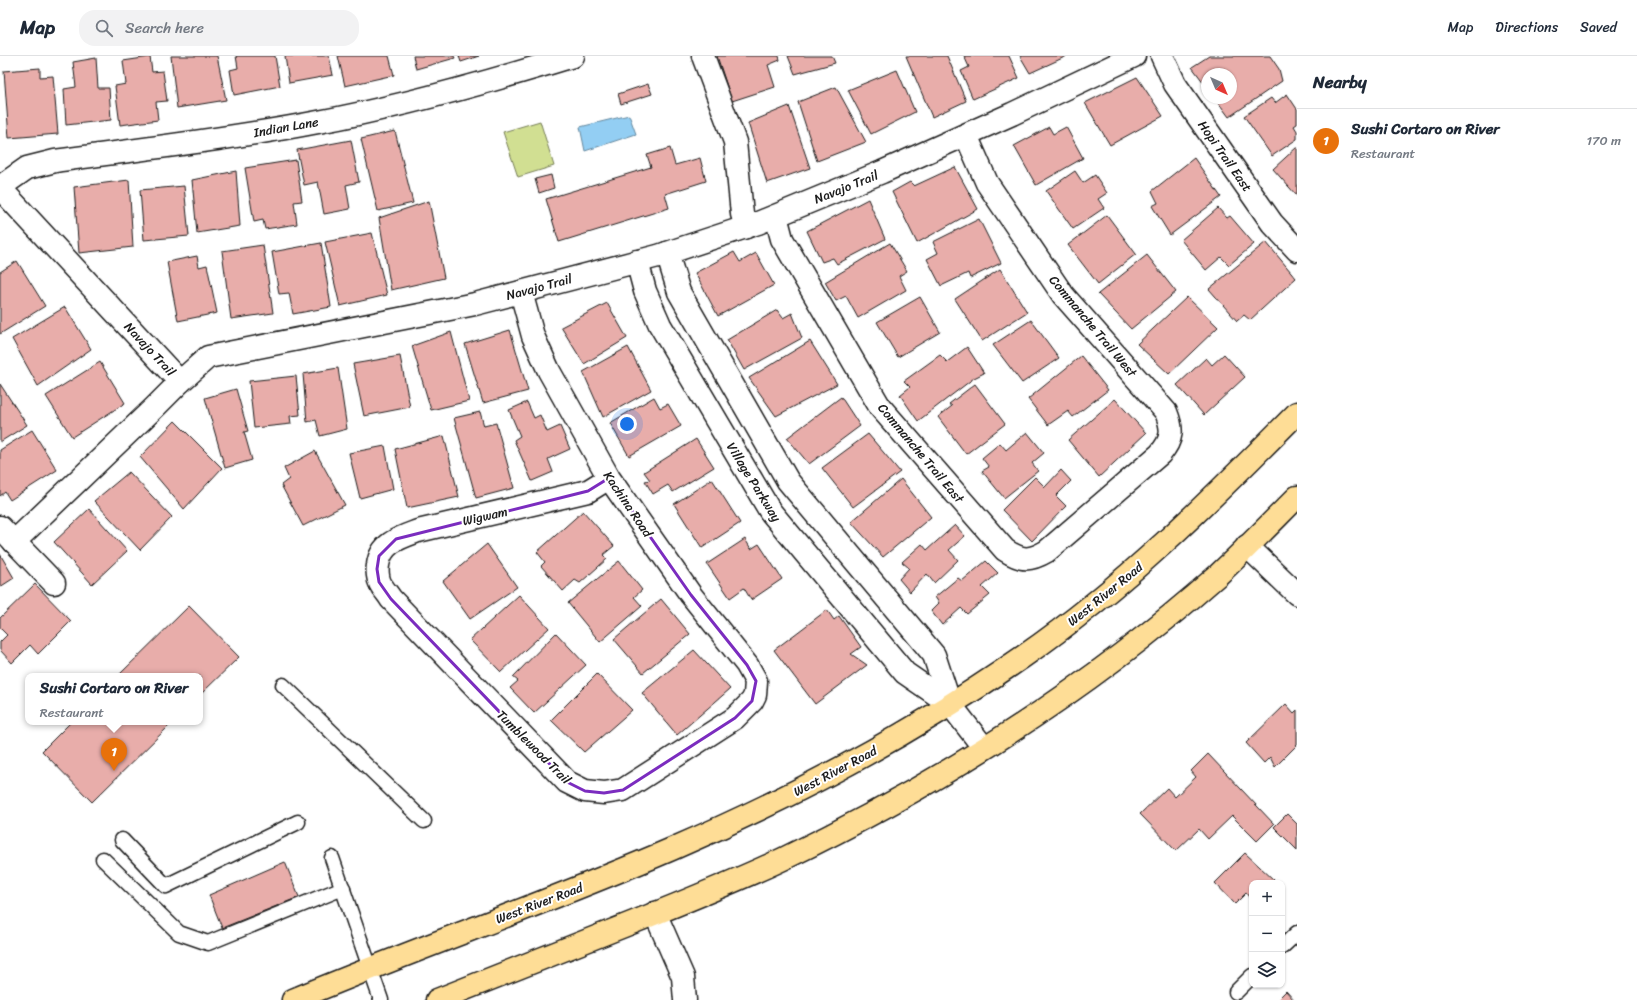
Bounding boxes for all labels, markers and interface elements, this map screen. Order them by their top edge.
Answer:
search box [79,10,359,46]
text: Map [20,11,55,44]
text: Search here [125,15,204,41]
text: Map [1447,15,1473,40]
text: Directions [1495,15,1558,40]
text: Saved [1580,15,1617,40]
icon: search [93,17,115,39]
text: Nearby [1313,67,1367,97]
north arrow [1201,68,1237,104]
street label: Indian Lane [251,110,321,144]
street label: Hopi Trail East [1192,115,1258,197]
text: Sushi Cortaro on River [1351,116,1500,142]
text: 1 [1323,129,1329,152]
text: 170 m [1586,129,1621,152]
text: Restaurant [1351,142,1415,165]
street label: Navajo Trail [810,164,882,210]
street label: Navajo Trail [503,267,575,307]
street label: Commanche Trail West [1043,270,1143,383]
street label: Navajo Trail [118,316,182,382]
street label: Commanche Trail East [872,398,971,509]
your location [617,414,637,434]
street label: Village Parkway [720,438,788,527]
street label: Kachina Road [597,466,659,543]
street label: Wigwam [460,500,510,532]
street label: West River Road [1062,555,1149,632]
popup [25,673,203,725]
text: Sushi Cortaro on River [40,675,188,701]
text: Restaurant [40,701,104,724]
street label: Tumblewood Trail [491,704,577,790]
pin: 1 [101,738,127,771]
street label: West River Road [789,739,882,803]
street label: West River Road [492,875,587,930]
map controls [1249,880,1285,988]
button: + [1249,880,1285,916]
button: − [1249,916,1285,952]
button: layers [1249,952,1285,988]

